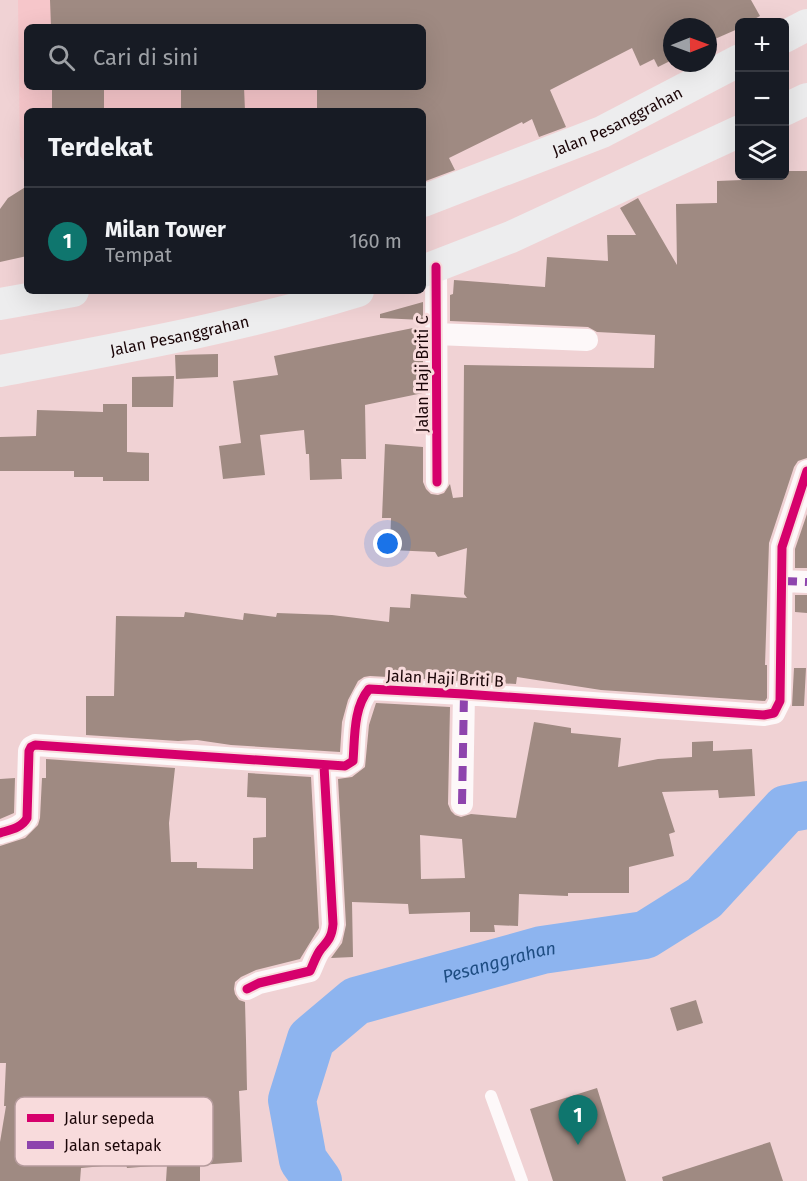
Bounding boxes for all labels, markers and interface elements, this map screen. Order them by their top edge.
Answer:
north arrow [663,18,717,72]
map controls [735,18,789,180]
button: + [735,18,789,72]
search box [24,24,426,90]
icon: search [45,41,78,74]
text: Cari di sini [93,44,198,71]
button: − [735,72,789,126]
street label: Jalan Pesanggrahan [550,83,686,160]
button: layers [735,126,789,180]
text: Terdekat [48,132,153,163]
text: Milan Tower [105,216,226,243]
text: 1 [63,229,72,253]
text: 160 m [349,229,402,253]
text: Tempat [105,243,172,267]
street label: Jalan Pesanggrahan [108,312,251,360]
street label: Jalan Haji Briti C [413,316,432,432]
your location [373,529,402,558]
street label: Jalan Haji Briti B [386,666,504,691]
water label: Pesanggrahan [440,937,557,988]
pin: 1 [558,1096,598,1145]
legend [15,1097,213,1166]
text: Jalur sepeda [64,1109,155,1128]
text: Jalan setapak [64,1136,162,1155]

